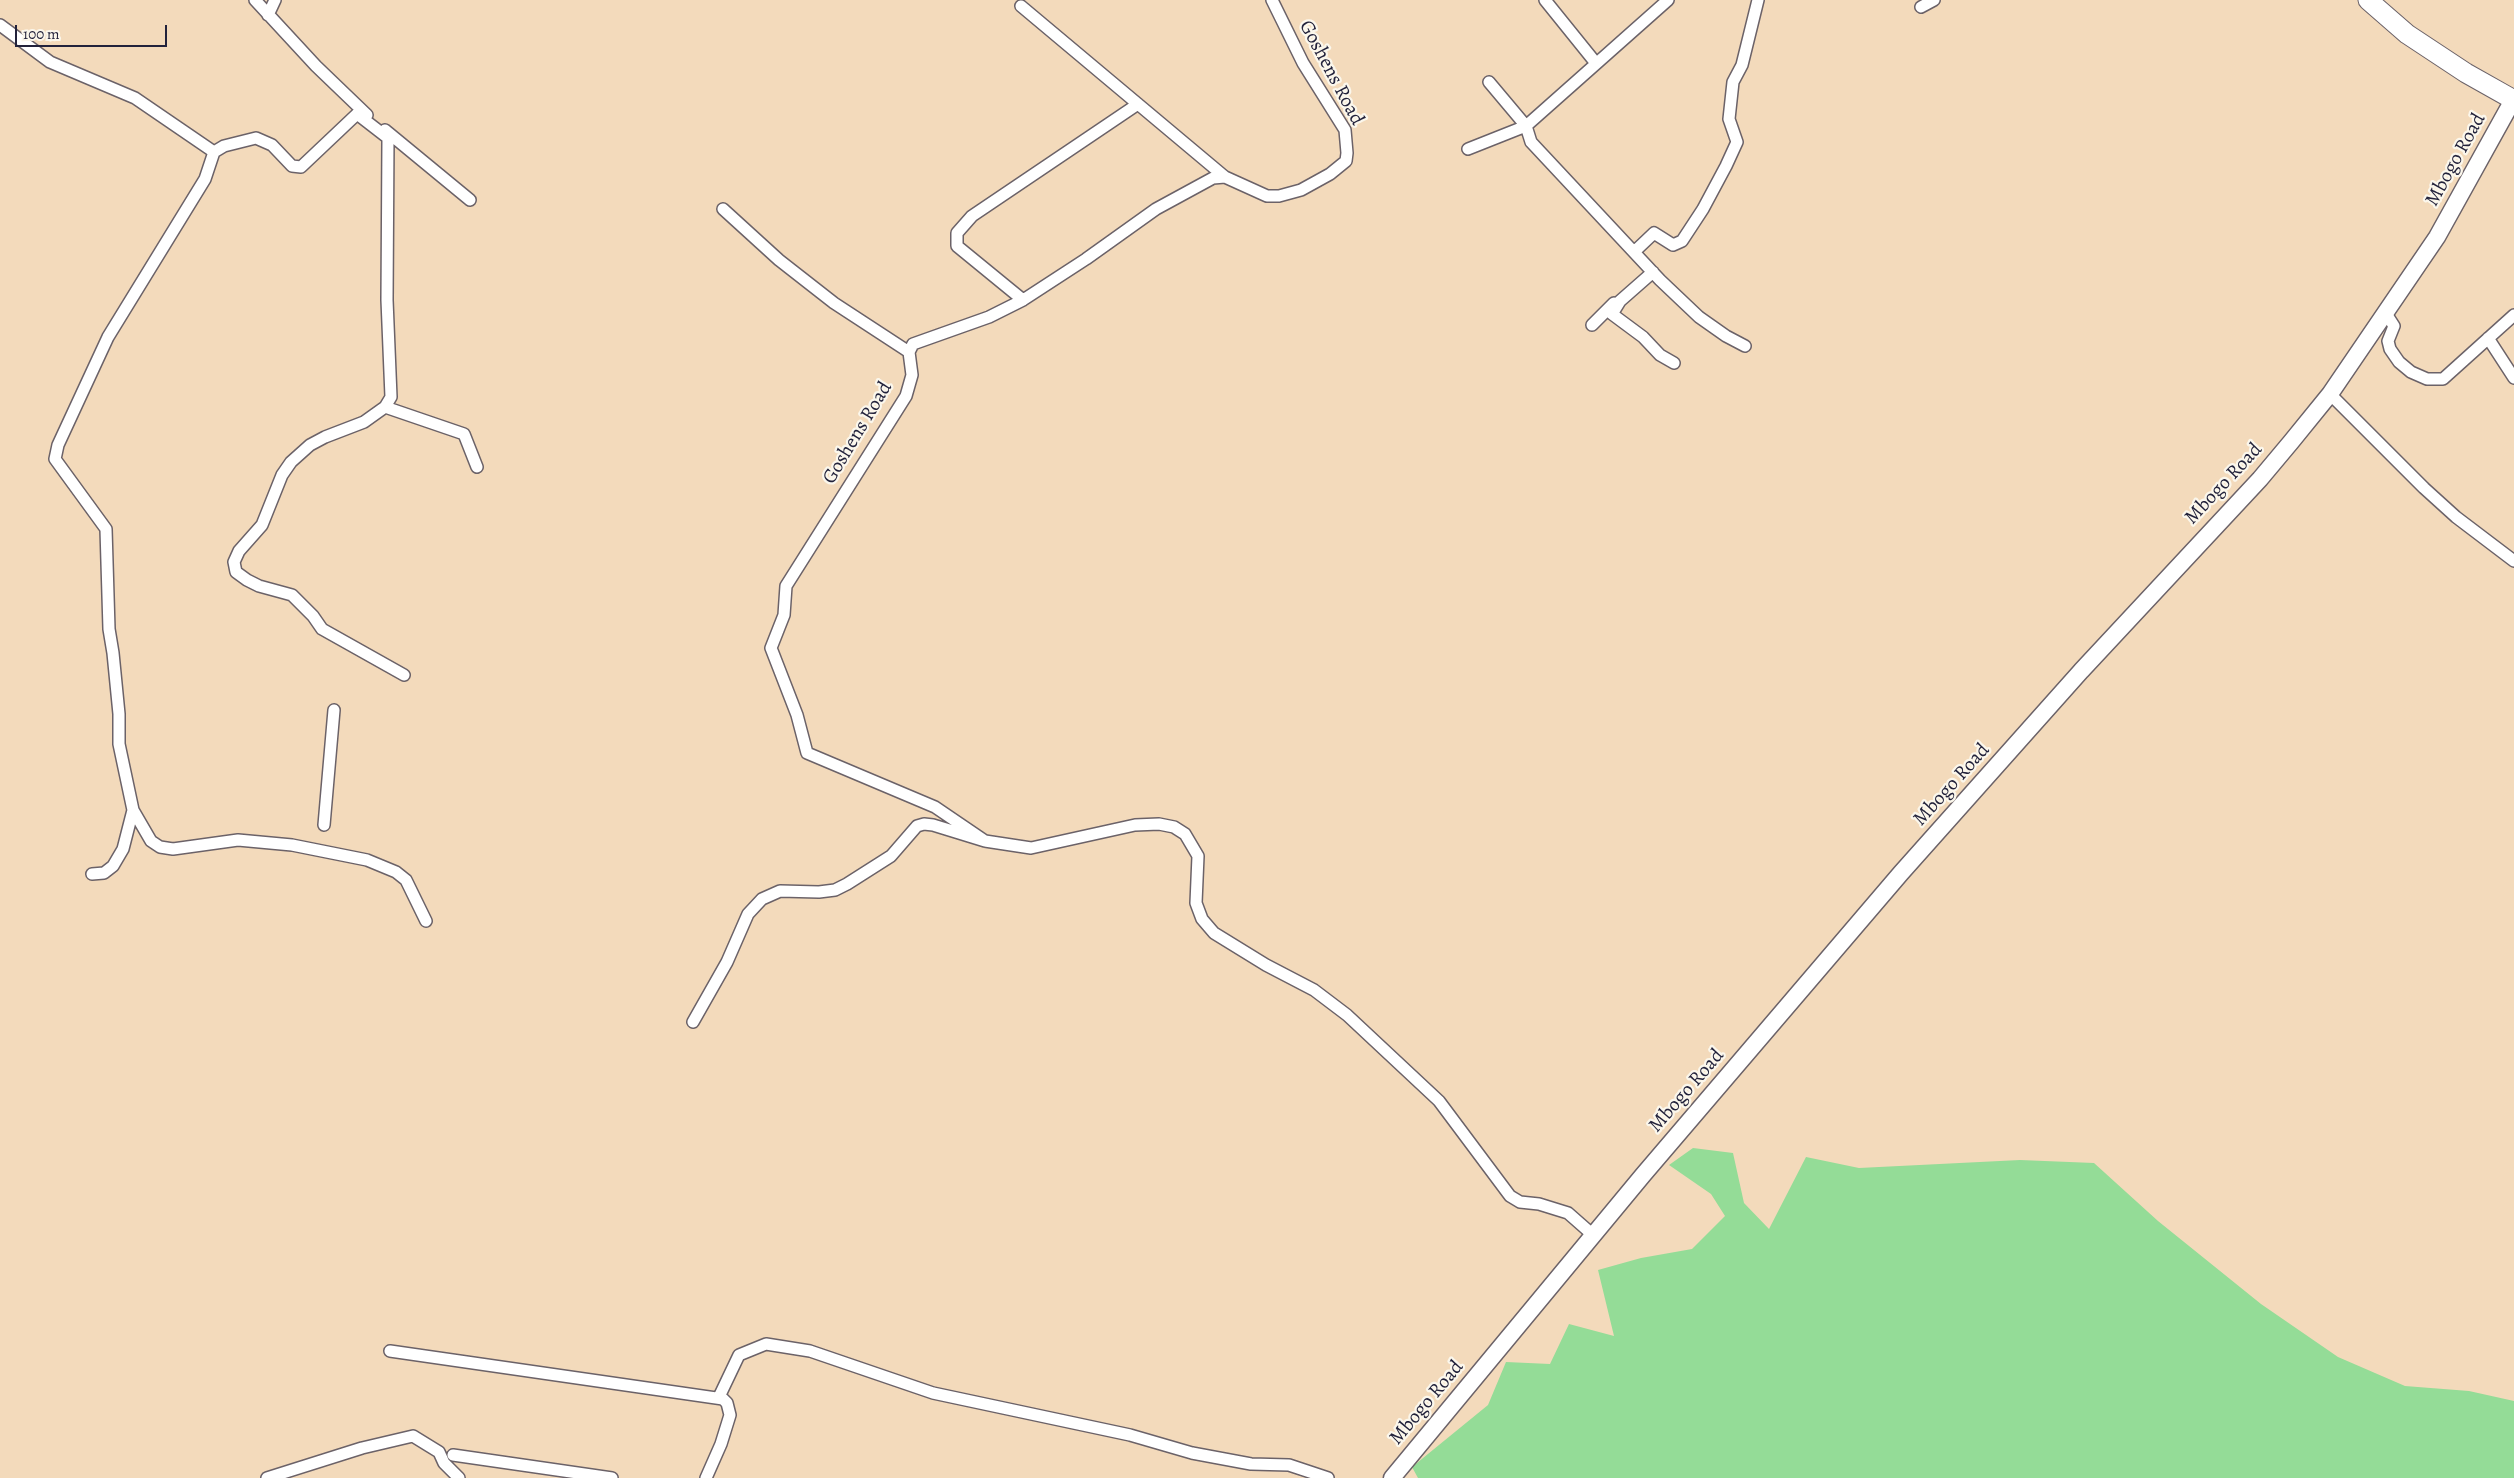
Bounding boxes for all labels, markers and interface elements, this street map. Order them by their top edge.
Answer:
scale bar [18,15,170,47]
street label: Goshens Road [1293,17,1369,129]
text: 100 m [23,24,60,44]
street label: Mbogo Road [2421,109,2491,211]
street label: Goshens Road [818,377,898,489]
street label: Mbogo Road [2180,438,2268,530]
street label: Mbogo Road [1909,739,1995,831]
street label: Mbogo Road [1644,1044,1730,1138]
street label: Mbogo Road [1385,1356,1469,1450]

